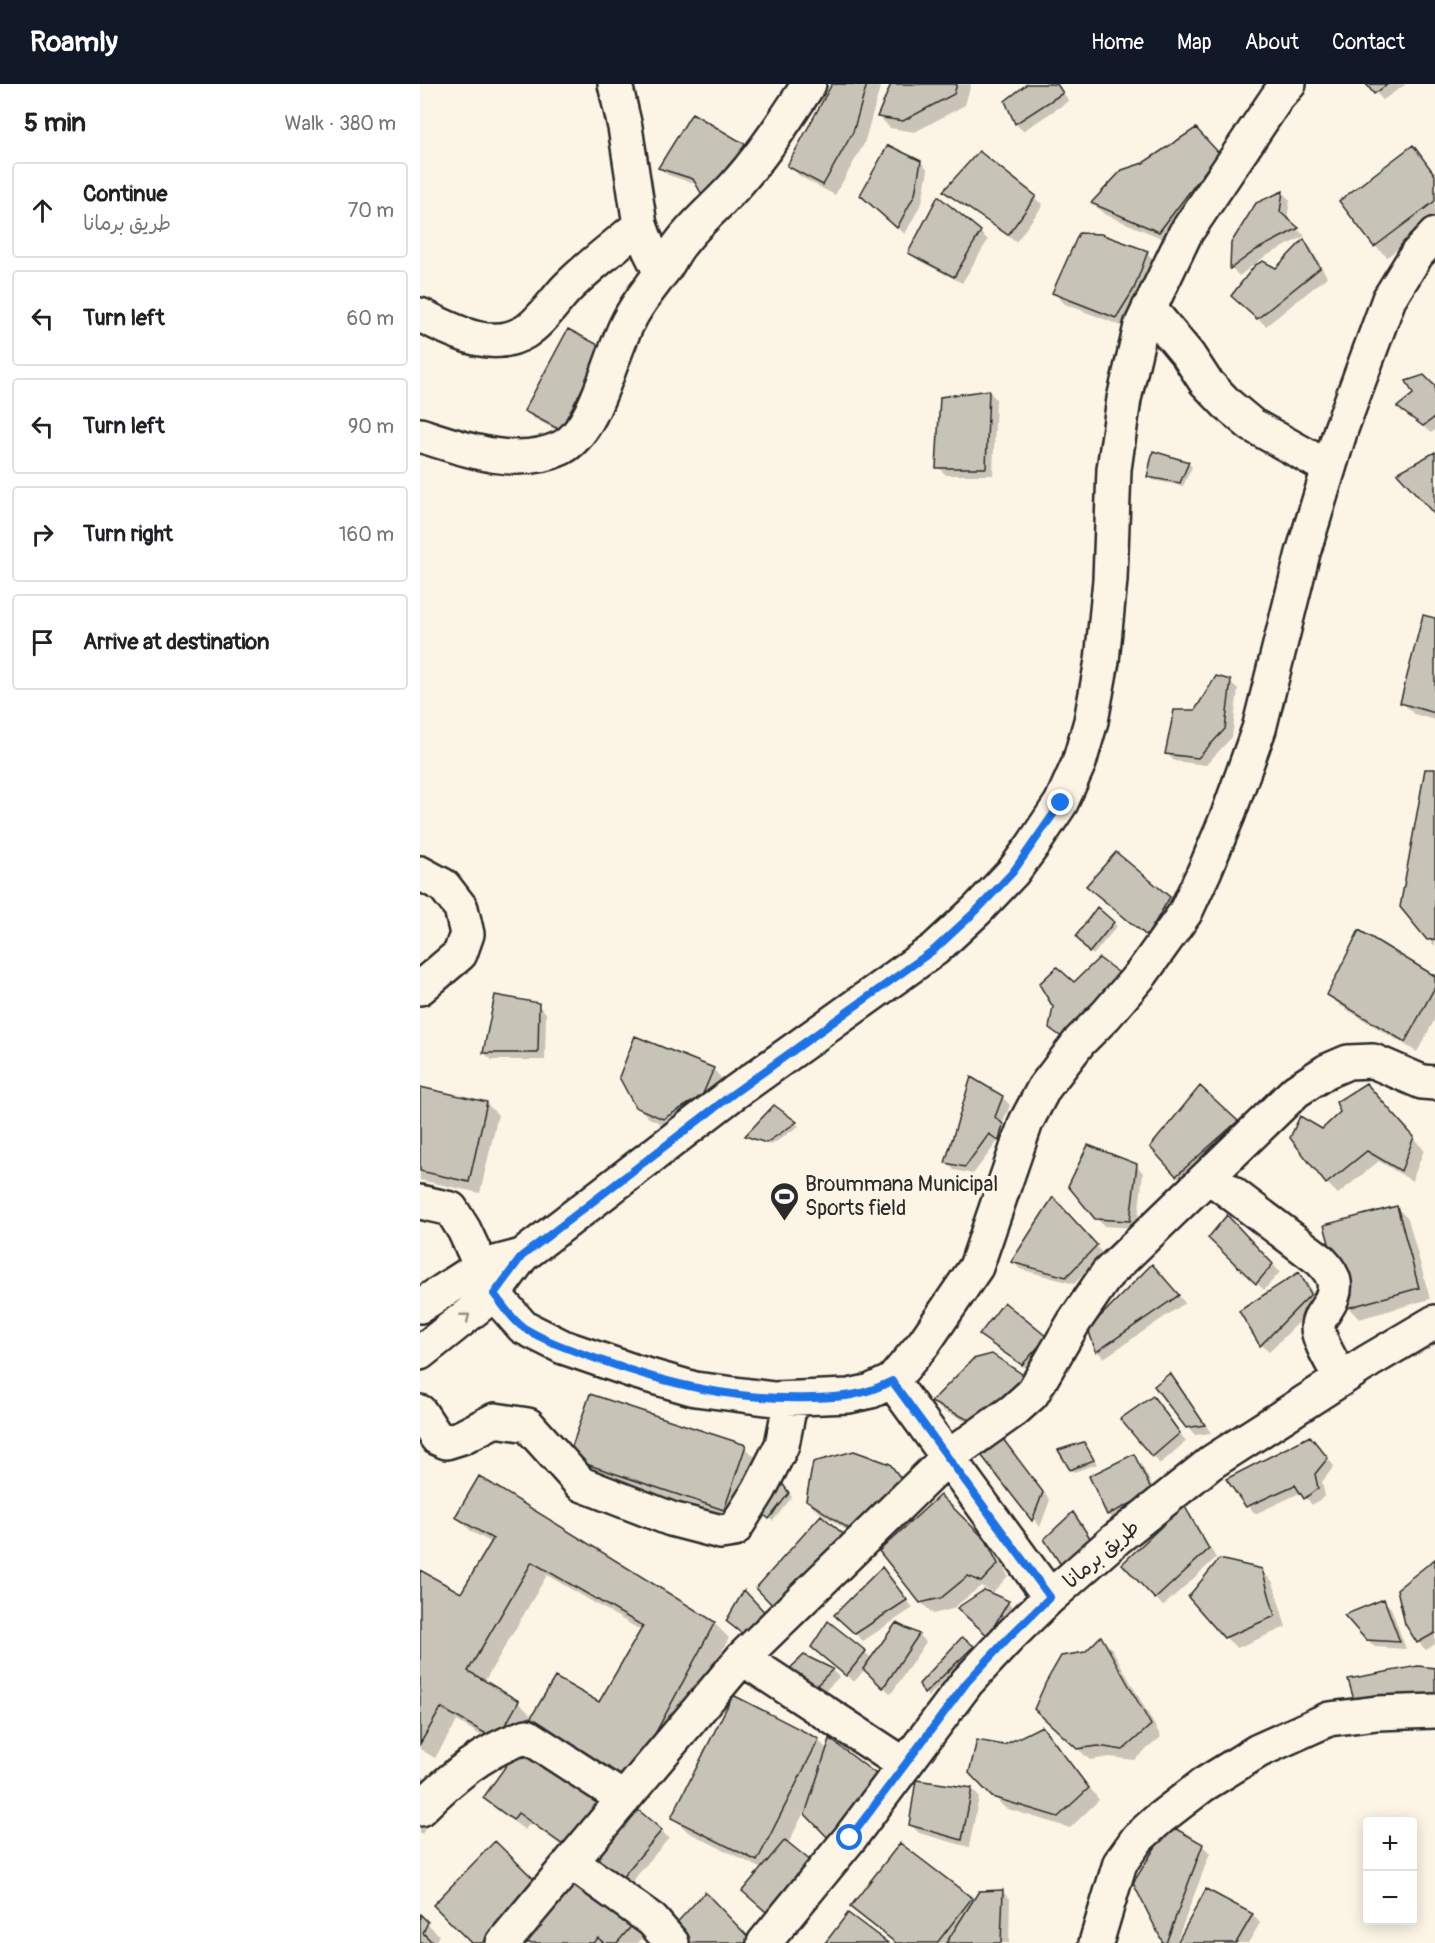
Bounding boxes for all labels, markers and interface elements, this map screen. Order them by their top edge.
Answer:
text: Roamly [30,25,118,60]
text: Home [1091,29,1144,56]
text: Map [1177,29,1212,56]
text: About [1245,29,1299,56]
text: Contact [1332,29,1405,56]
text: 5 min [24,107,86,139]
text: Walk · 380 m [284,111,396,136]
text: Continue [83,180,167,208]
icon: ahead [26,194,59,227]
text: 70 m [348,198,394,223]
text: طريق برمانا [83,211,171,236]
icon: left [26,302,59,335]
text: Turn left [83,304,165,332]
text: 60 m [347,306,394,331]
icon: left [26,410,59,443]
text: Turn left [83,412,165,440]
text: 90 m [348,414,394,439]
icon: right [26,518,59,551]
text: Turn right [83,520,173,548]
text: 160 m [339,522,394,547]
icon: arrive [26,626,59,659]
text: Arrive at destination [83,628,269,656]
route end [1047,789,1073,815]
place label: Broummana Municipal Sports field [805,1171,998,1222]
sports icon: Broummana Municipal Sports field [768,1180,800,1222]
one-way arrow [459,1313,470,1324]
street label: طريق برمانا [1058,1514,1145,1595]
map controls [1363,1817,1417,1925]
button: + [1363,1817,1417,1871]
route start [836,1824,862,1850]
button: − [1363,1871,1417,1925]

